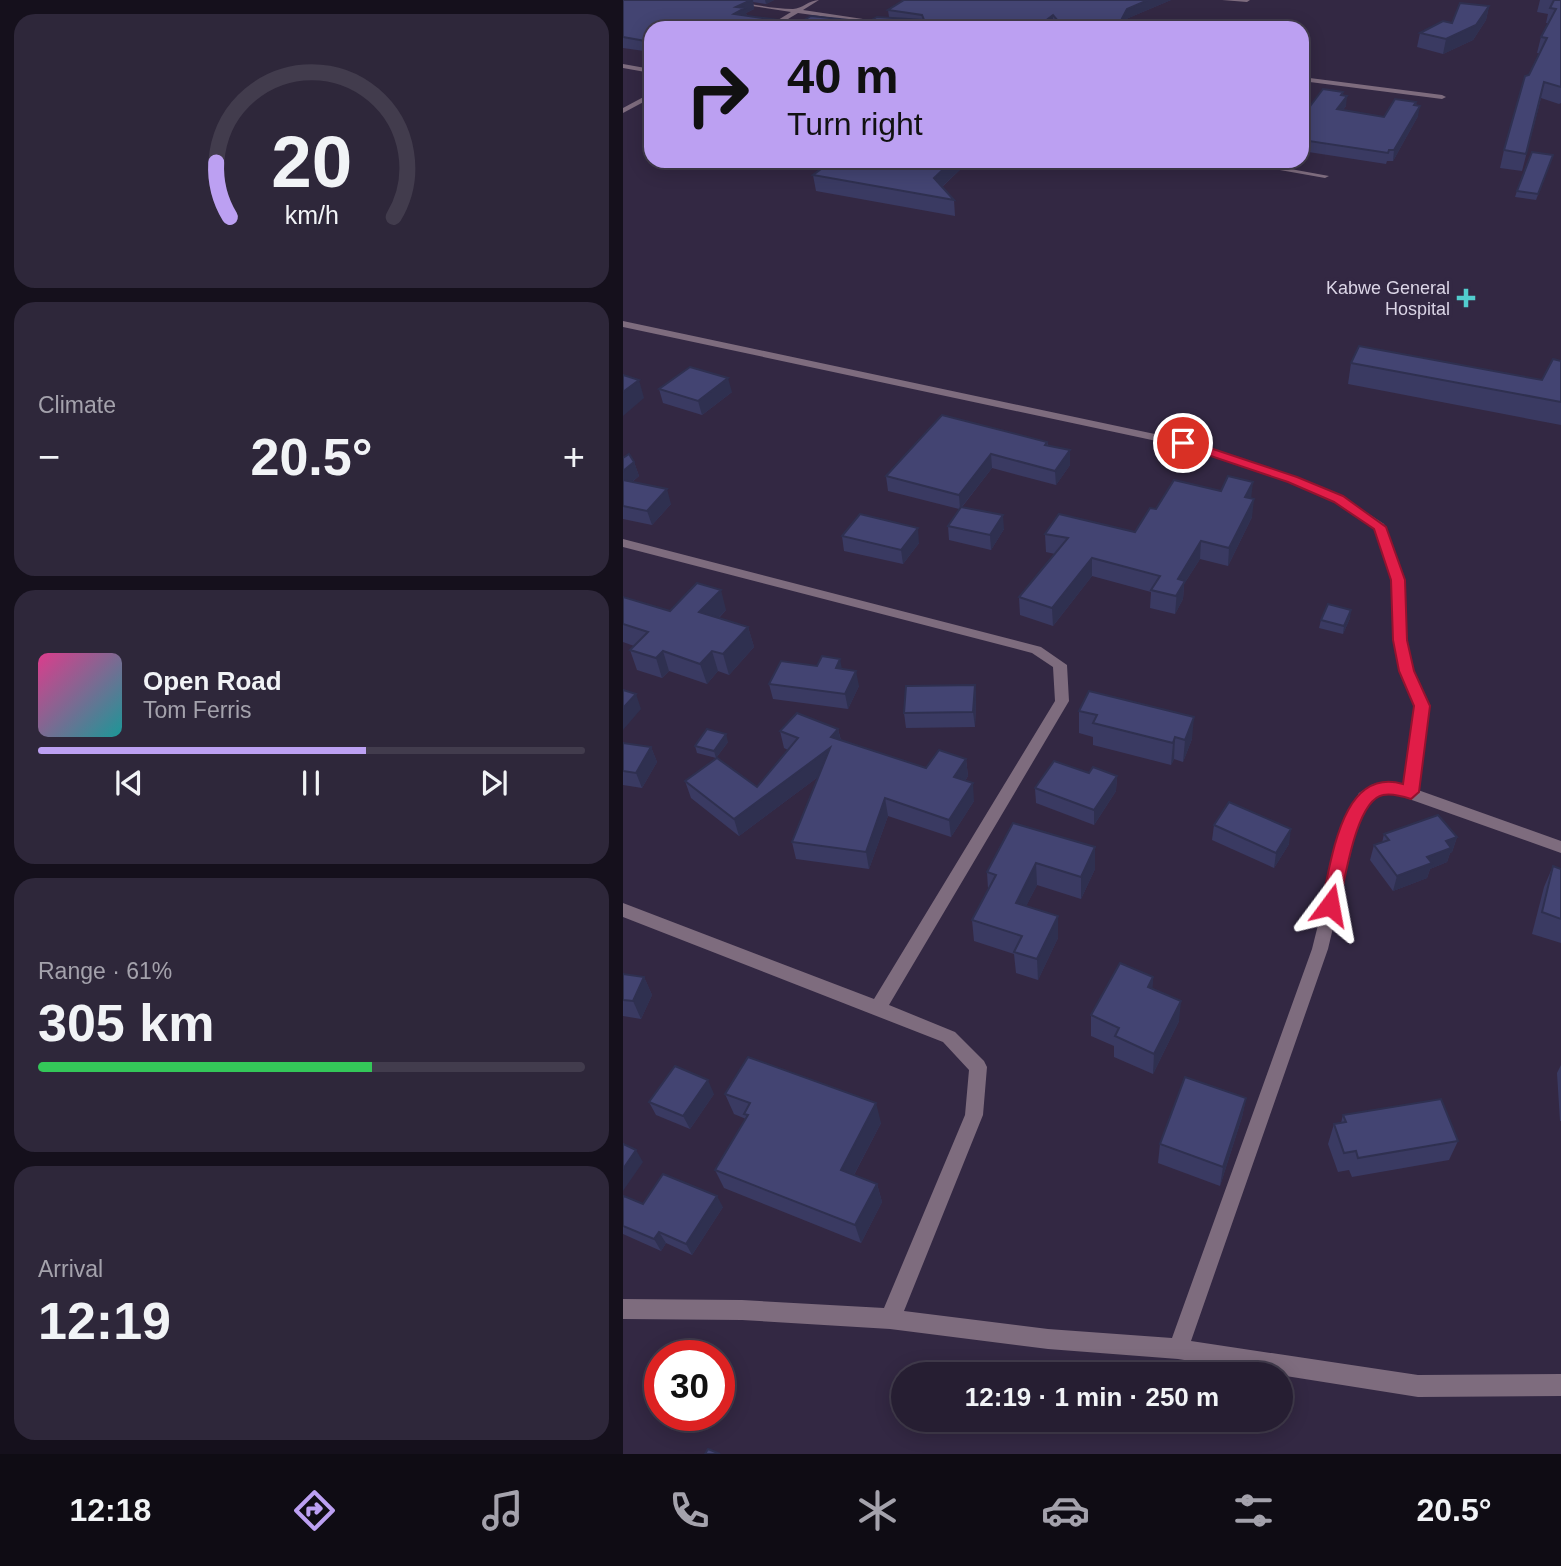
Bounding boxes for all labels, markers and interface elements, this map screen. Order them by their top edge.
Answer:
icon: right [672,49,763,140]
text: 40 m [787,49,899,103]
text: Turn right [787,106,923,142]
text: 20 [271,121,352,202]
text: km/h [284,201,339,229]
place label: Kabwe General Hospital [1326,278,1450,319]
marker: Kabwe General Hospital [1456,288,1476,308]
text: Climate [38,392,116,418]
pin [1153,413,1213,473]
icon: arrive [1164,424,1202,462]
text: 20.5° [250,428,373,486]
text: − [38,436,60,478]
text: + [563,436,585,478]
text: Open Road [143,666,282,696]
text: Tom Ferris [143,697,252,723]
icon: previous [110,764,148,802]
icon: pause [292,764,330,802]
icon: next [475,764,513,802]
position arrow [1293,868,1367,942]
text: Range · 61% [38,958,172,984]
text: 305 km [38,994,214,1052]
text: Arrival [38,1256,103,1282]
text: 12:19 [38,1292,171,1350]
speed limit sign: 30 [644,1340,735,1431]
text: 12:19 · 1 min · 250 m [965,1382,1219,1412]
icon: directions [290,1486,339,1535]
icon: music [478,1486,527,1535]
icon: phone [665,1486,714,1535]
icon: climate [853,1486,902,1535]
icon: car [1041,1486,1090,1535]
icon: filters [1229,1486,1278,1535]
text: 12:18 [69,1492,151,1528]
text: 20.5° [1416,1492,1492,1528]

